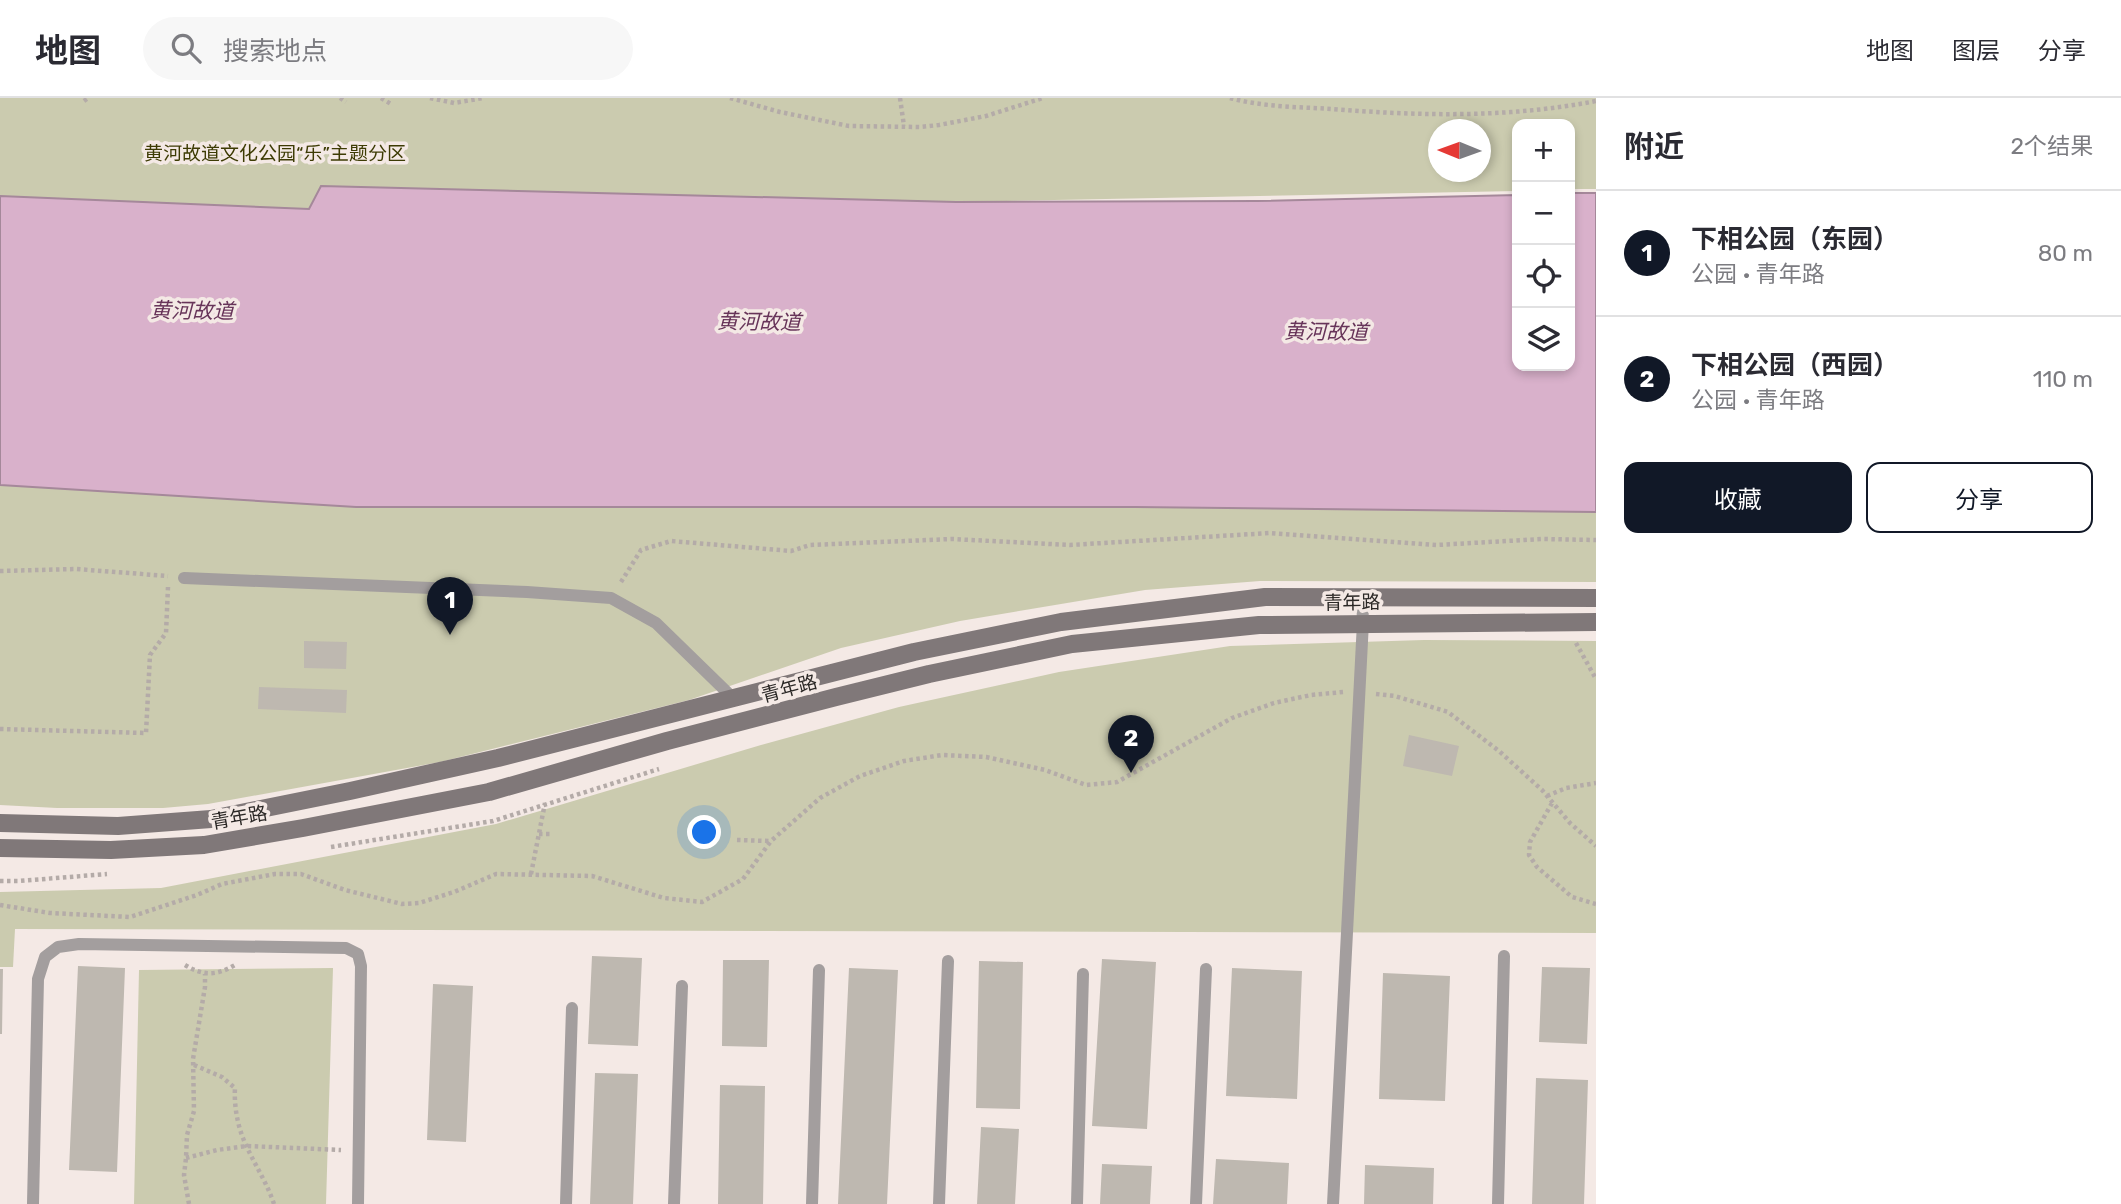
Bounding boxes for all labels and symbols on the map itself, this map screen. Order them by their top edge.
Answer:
north arrow [1428,119,1491,182]
park label: 黄河故道文化公园“乐”主题分区 [144,142,406,165]
water label: 黄河故道 [150,297,237,324]
water label: 黄河故道 [717,308,804,335]
water label: 黄河故道 [1284,318,1371,345]
pin: 1 [427,577,473,635]
street label: 青年路 [1323,591,1381,614]
street label: 青年路 [759,670,820,707]
pin: 2 [1108,715,1154,773]
street label: 青年路 [209,801,269,834]
your location [687,815,721,849]

